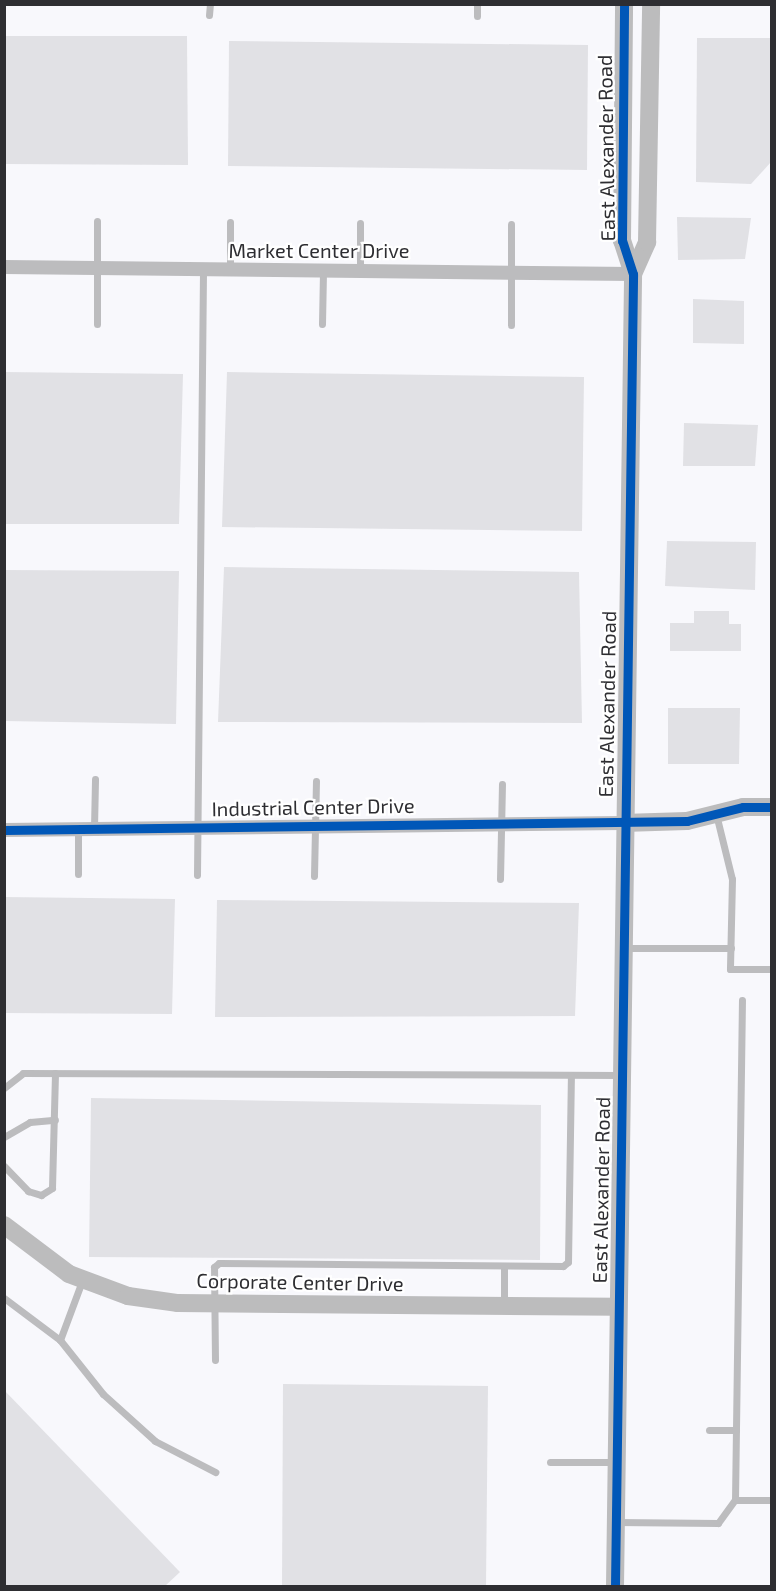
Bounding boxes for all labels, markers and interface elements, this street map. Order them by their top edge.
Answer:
street label: East Alexander Road [592,54,620,242]
street label: Market Center Drive [228,238,410,262]
street label: East Alexander Road [593,610,621,798]
street label: Industrial Center Drive [211,793,415,821]
street label: East Alexander Road [587,1096,615,1284]
street label: Corporate Center Drive [196,1268,404,1296]

